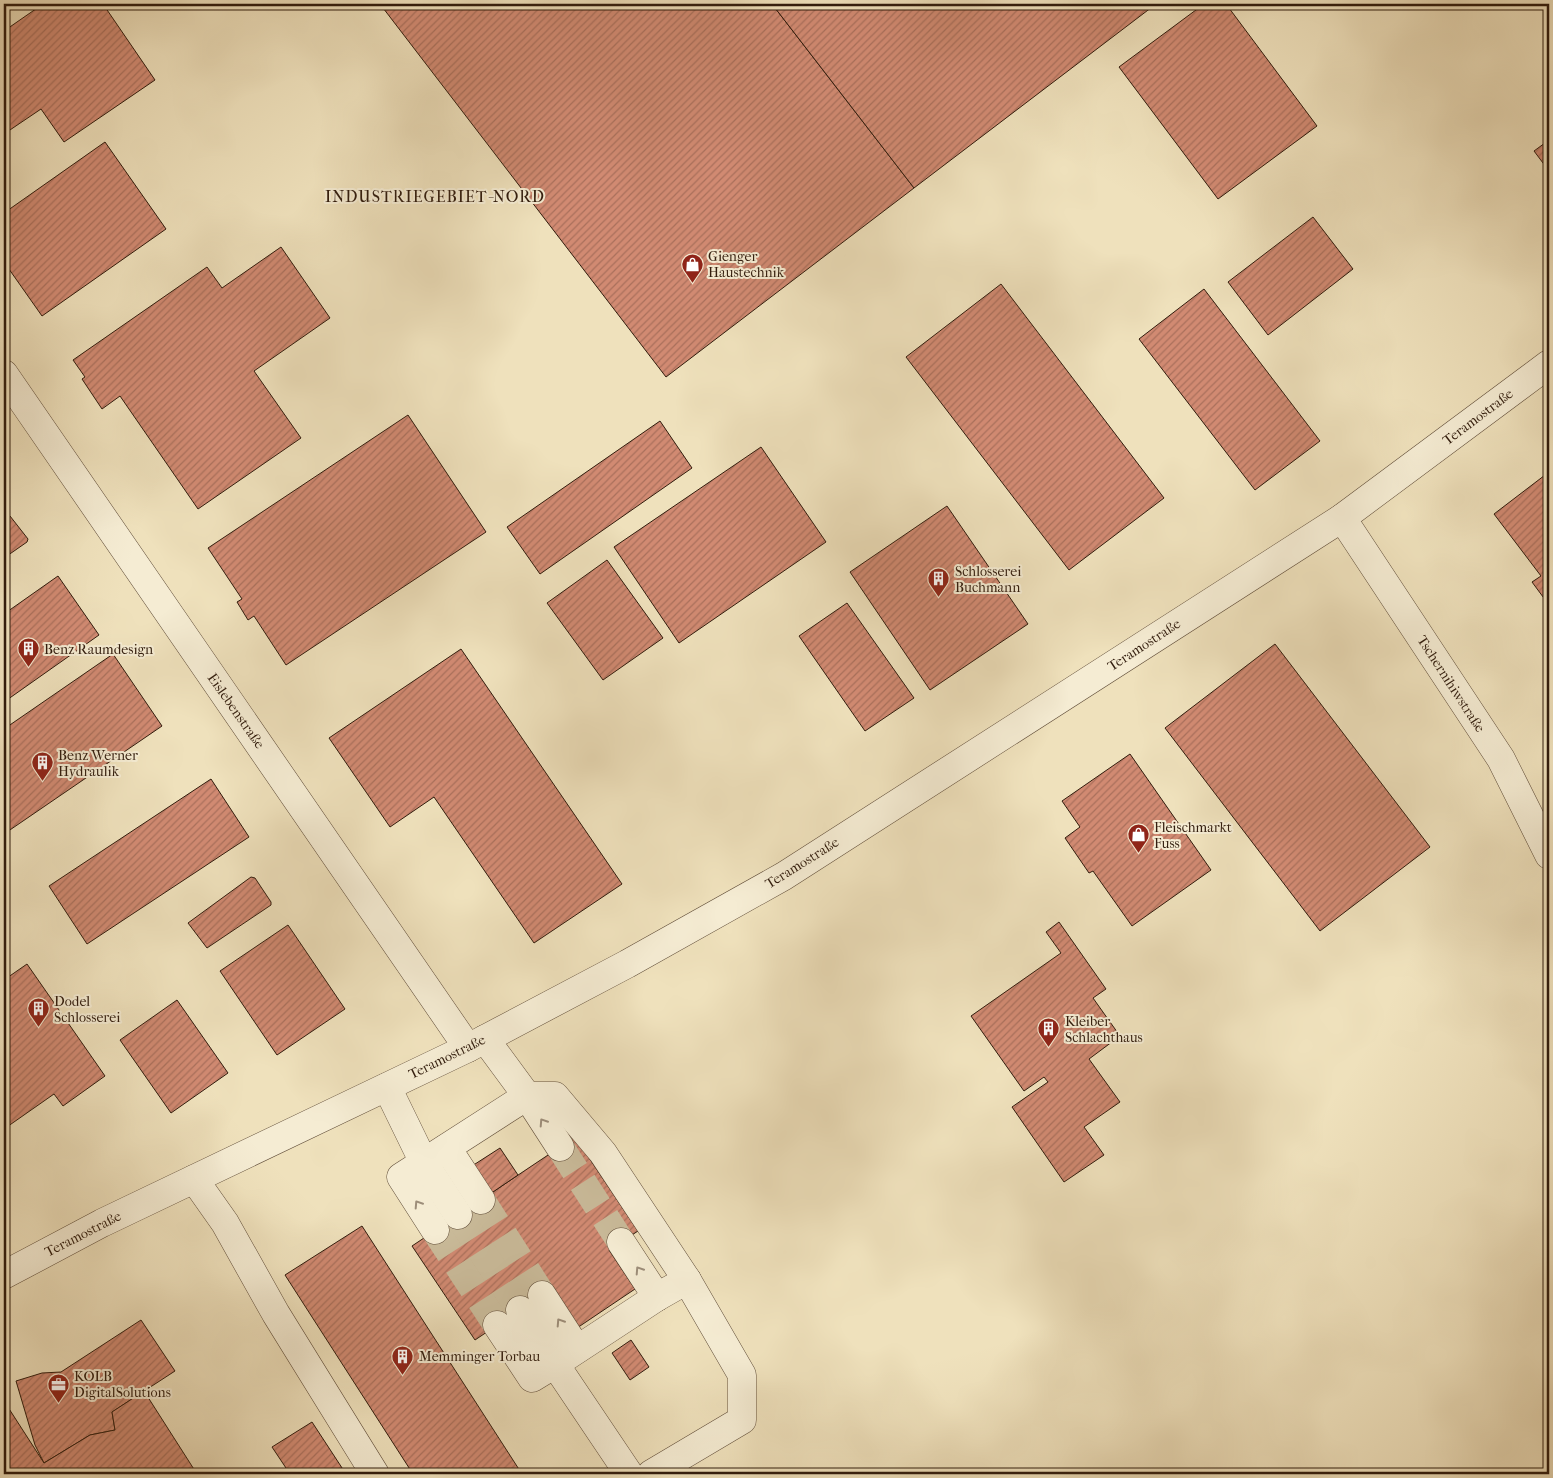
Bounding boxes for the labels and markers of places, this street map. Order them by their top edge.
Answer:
place label: Gienger Haustechnik [708,248,785,281]
shop icon: Gienger Haustechnik [680,252,704,283]
place label: Schlosserei Buchmann [955,563,1021,596]
building icon: Schlosserei Buchmann [927,567,951,598]
building icon: Benz Raumdesign [16,637,40,668]
place label: Benz Raumdesign [44,641,153,658]
place label: Benz Werner Hydraulik [58,747,138,780]
building icon: Benz Werner Hydraulik [30,751,54,782]
place label: Fleischmarkt Fuss [1154,819,1232,852]
shop icon: Fleischmarkt Fuss [1126,823,1150,854]
place label: Dodel Schlosserei [54,993,120,1026]
building icon: Dodel Schlosserei [26,997,50,1028]
place label: Kleiber Schlachthaus [1065,1013,1143,1046]
building icon: Kleiber Schlachthaus [1037,1017,1061,1048]
building icon: Memminger Torbau [391,1344,415,1375]
place label: Memminger Torbau [419,1348,540,1365]
place label: KOLB DigitalSolutions [74,1368,171,1401]
office icon: KOLB DigitalSolutions [46,1372,70,1403]

